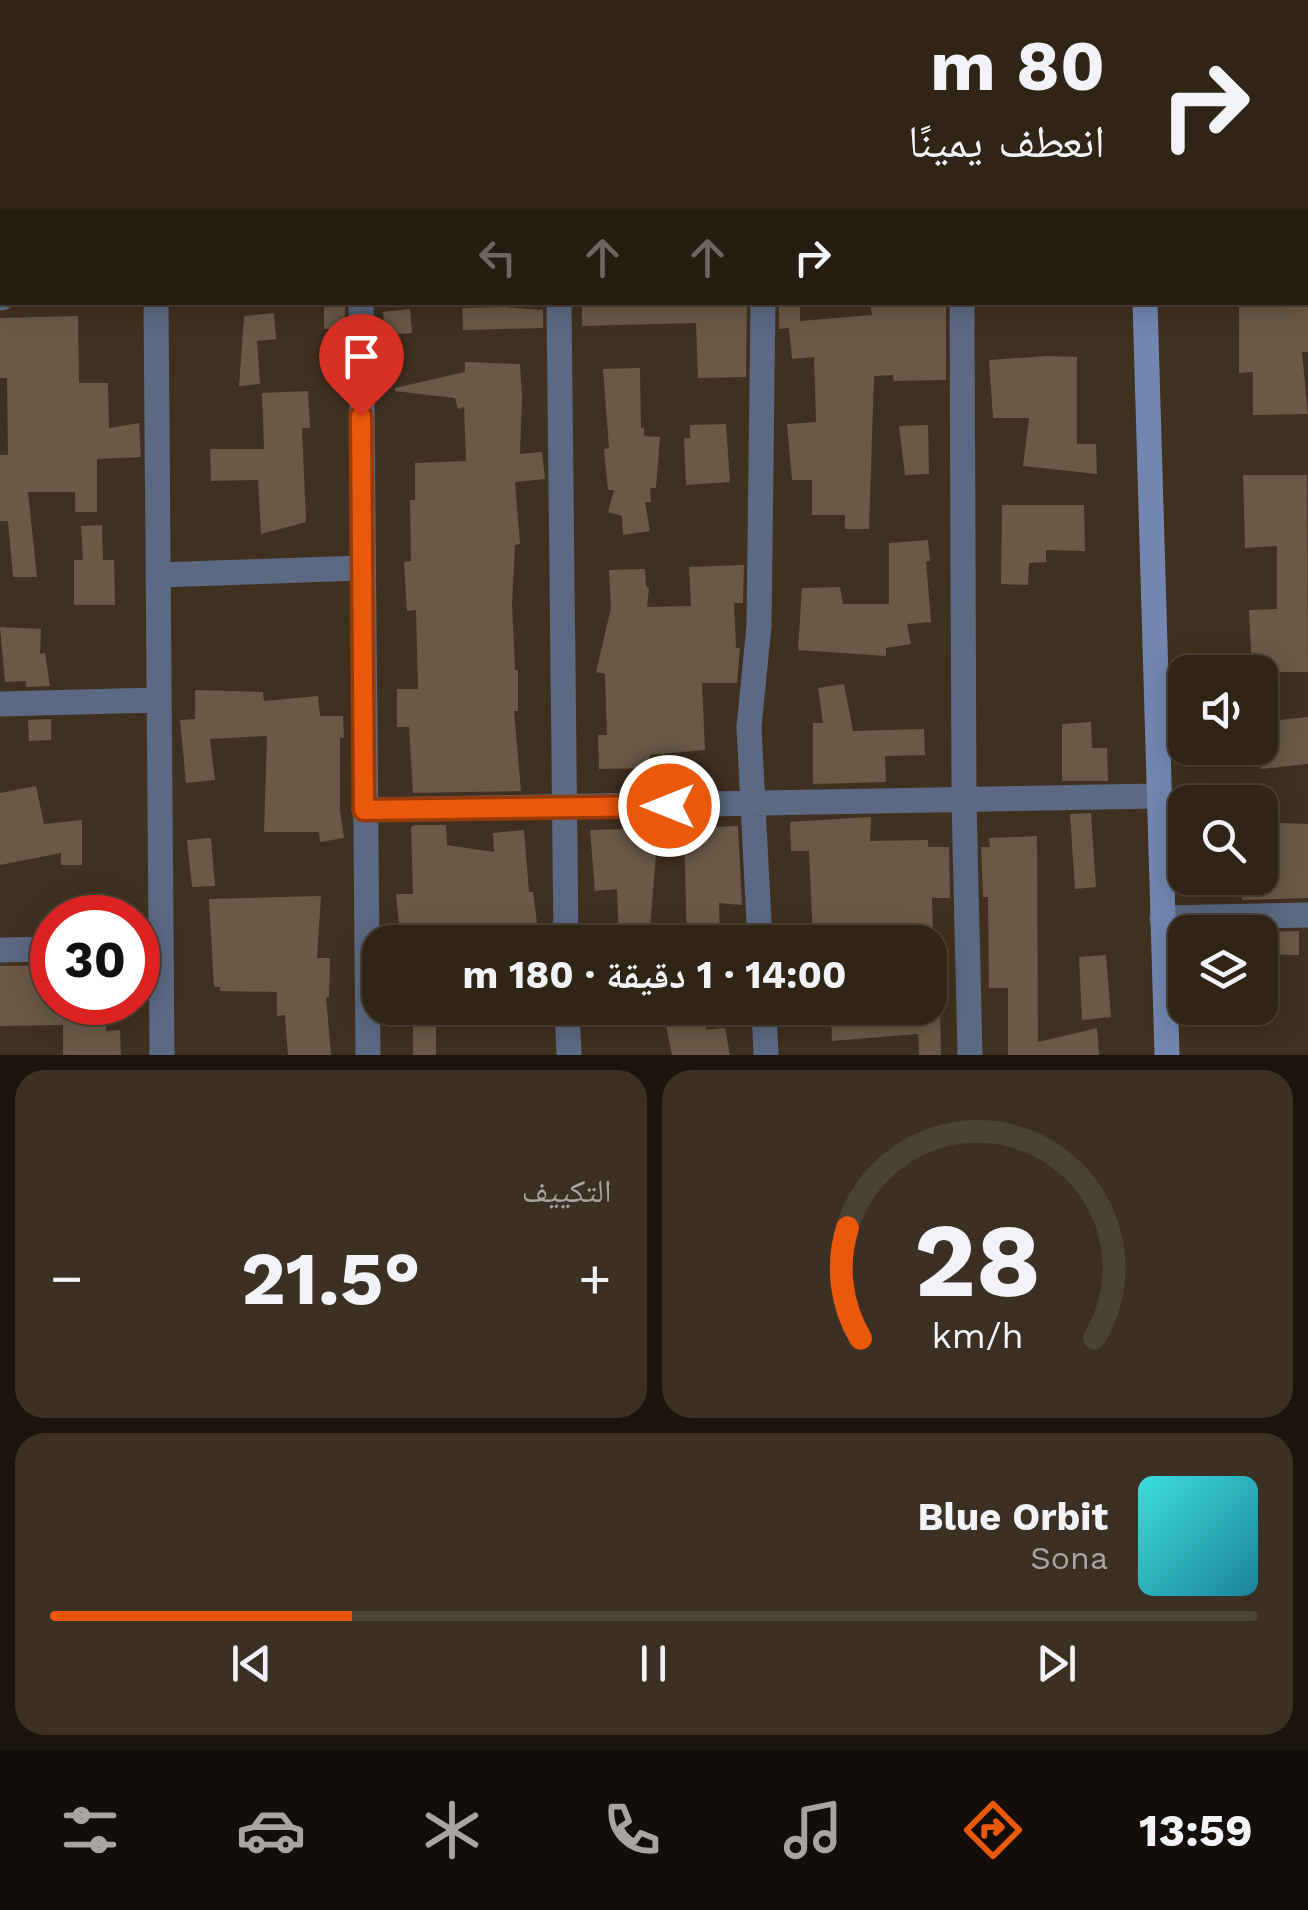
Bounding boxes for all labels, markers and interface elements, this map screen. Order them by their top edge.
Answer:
text: 80 m [930,25,1105,107]
icon: right [1140,40,1270,170]
text: انعطف يمينًا [908,115,1105,168]
icon: left [470,230,525,285]
icon: ahead [575,230,630,285]
icon: ahead [680,230,735,285]
icon: right [785,230,840,285]
pin [319,314,404,417]
icon: arrive [334,329,389,384]
map controls [1168,655,1278,1025]
button: sound [1168,655,1278,765]
position arrow [617,754,721,858]
button: search [1168,785,1278,895]
speed limit sign: 30 [30,895,160,1025]
button: layers [1168,915,1278,1025]
text: 14:00 · 1 دقيقة · 180 m [462,953,847,997]
text: التكييف [522,1172,612,1210]
text: 28 [914,1199,1041,1321]
text: 21.5° [241,1234,421,1322]
text: − [50,1246,83,1310]
text: + [578,1246,611,1310]
text: km/h [931,1315,1023,1357]
text: Blue Orbit [917,1495,1108,1539]
text: Sona [1030,1539,1108,1577]
icon: previous [224,1636,279,1691]
icon: pause [626,1636,681,1691]
icon: next [1029,1636,1084,1691]
icon: filters [55,1795,125,1865]
icon: car [236,1795,306,1865]
icon: climate [417,1795,487,1865]
icon: phone [597,1795,667,1865]
icon: music [778,1795,848,1865]
icon: directions [958,1795,1028,1865]
text: 13:59 [1139,1804,1253,1857]

